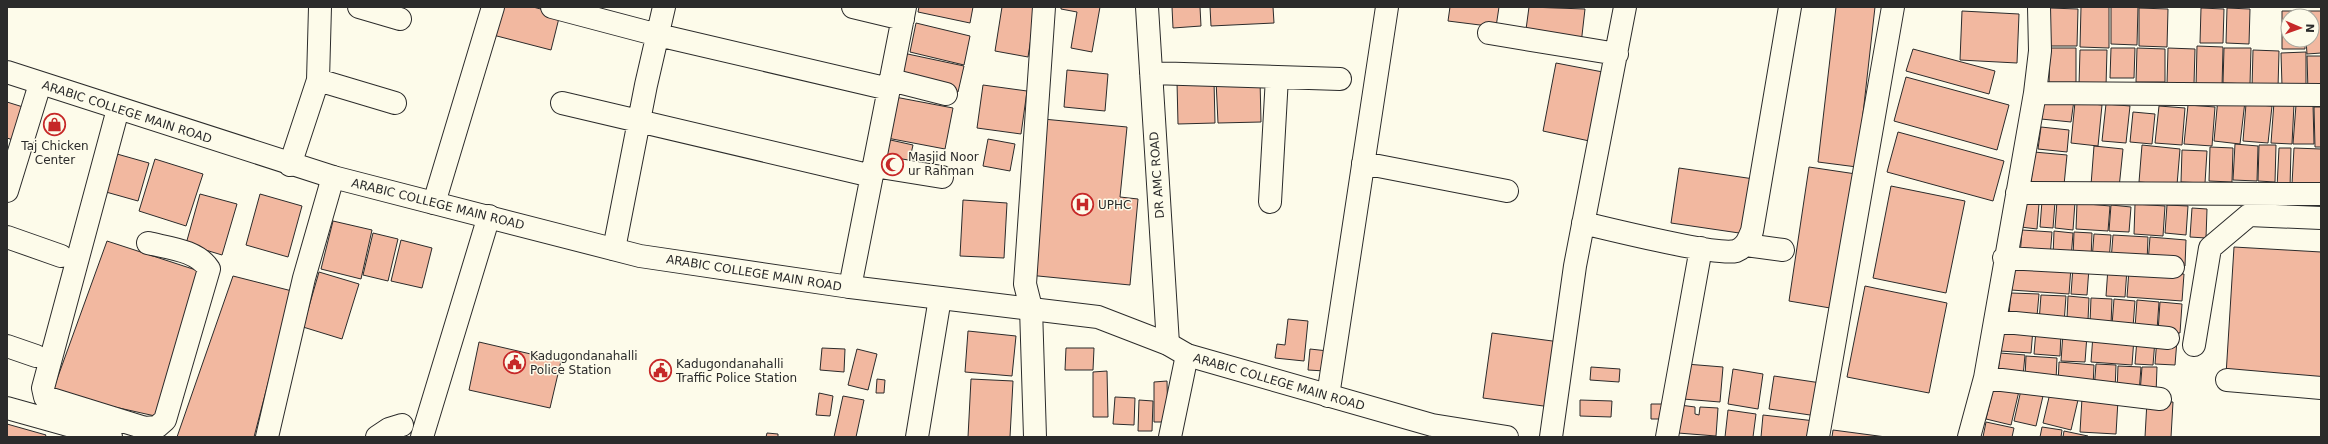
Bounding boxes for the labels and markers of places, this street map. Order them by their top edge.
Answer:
shop icon: Taj Chicken Center [42,112,68,138]
place label: Taj Chicken Center [20,139,89,167]
place label: Masjid Noor ur Rahman [908,150,979,178]
mosque icon: Masjid Noor ur Rahman [879,151,905,177]
hospital icon: UPHC [1069,192,1095,218]
place label: UPHC [1098,198,1131,212]
place label: Kadugondanahalli Police Station [530,349,638,377]
public building icon: Kadugondanahalli Police Station [501,350,527,376]
place label: Kadugondanahalli Traffic Police Station [675,357,797,385]
public building icon: Kadugondanahalli Traffic Police Station [647,358,673,384]

